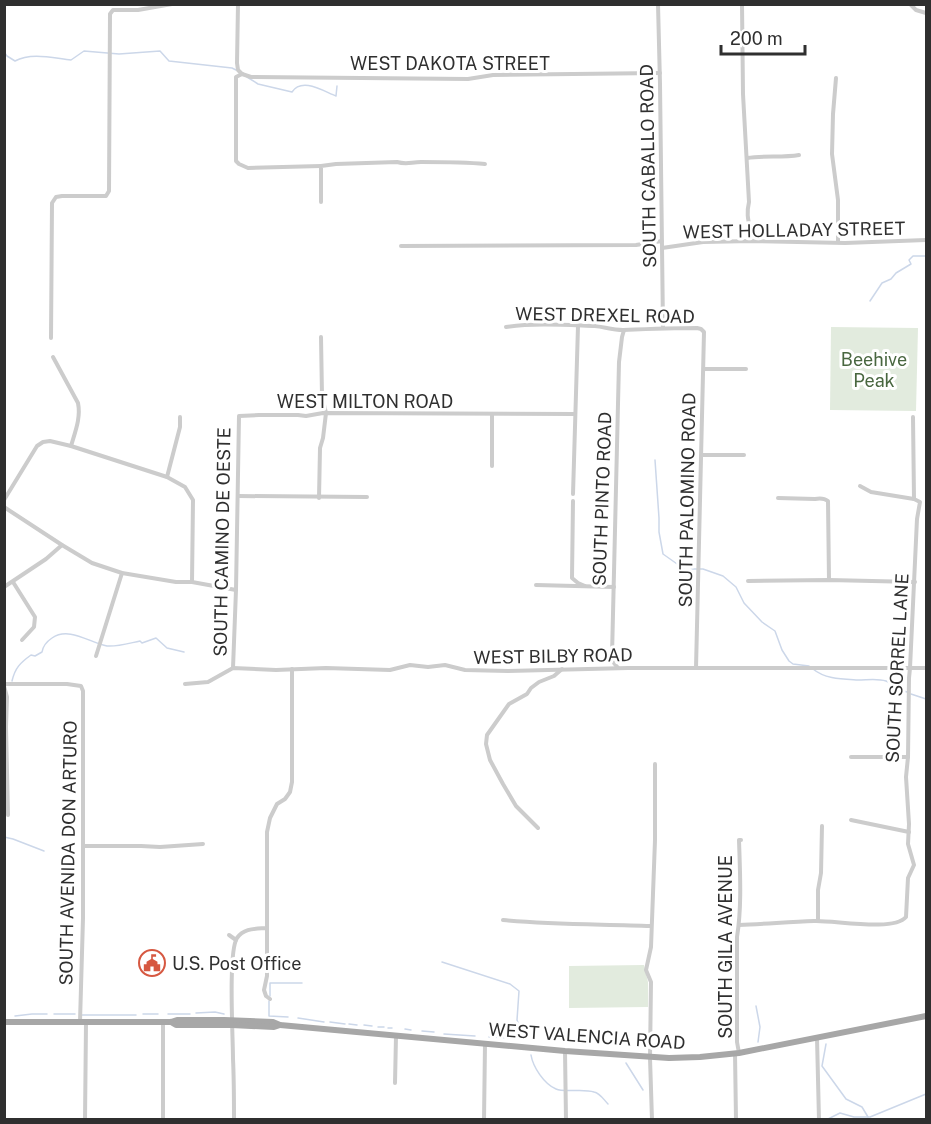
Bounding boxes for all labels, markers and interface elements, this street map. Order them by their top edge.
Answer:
scale bar [721,18,805,56]
text: 200 m [730,28,783,49]
street label: WEST DAKOTA STREET [350,53,550,74]
street label: SOUTH CABALLO ROAD [636,64,660,268]
street label: WEST HOLLADAY STREET [683,218,906,242]
street label: WEST DREXEL ROAD [515,303,695,327]
park label: Beehive Peak [841,349,907,391]
street label: WEST MILTON ROAD [277,391,453,412]
street label: SOUTH PALOMINO ROAD [675,392,699,608]
street label: SOUTH PINTO ROAD [588,412,616,586]
street label: SOUTH CAMINO DE OESTE [209,427,235,657]
street label: SOUTH SORREL LANE [882,573,912,763]
street label: WEST BILBY ROAD [473,644,633,668]
street label: SOUTH AVENIDA DON ARTURO [55,720,81,986]
street label: SOUTH GILA AVENUE [715,855,736,1039]
public building icon: U.S. Post Office [137,948,167,978]
place label: U.S. Post Office [172,953,301,974]
street label: WEST VALENCIA ROAD [488,1019,686,1053]

